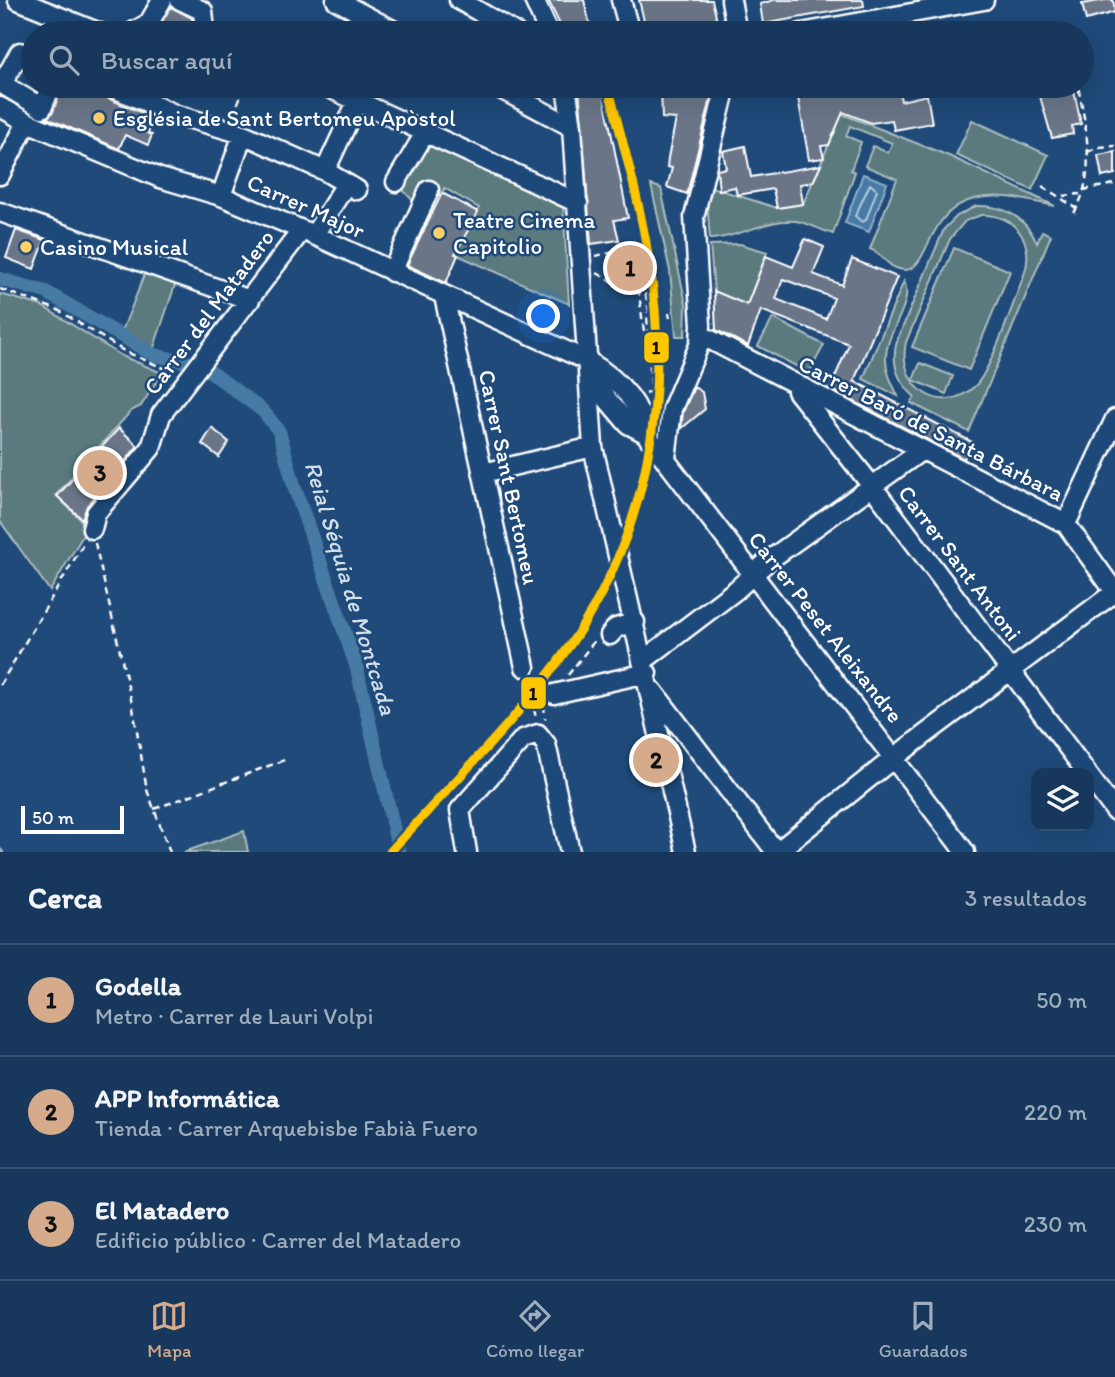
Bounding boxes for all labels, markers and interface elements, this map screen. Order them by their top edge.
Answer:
search box [21,21,1094,98]
icon: search [45,41,83,79]
text: Buscar aquí [101,44,232,76]
place label: Església de Sant Bertomeu Apòstol [113,104,456,132]
marker: Església de Sant Bertomeu Apòstol [91,110,107,126]
street label: Carrer Major [243,168,370,245]
place label: Teatre Cinema Capitolio [453,206,595,260]
street label: Carrer del Matadero [138,224,280,400]
marker: Teatre Cinema Capitolio [431,225,447,241]
place label: Casino Musical [40,233,189,261]
marker: Casino Musical [18,239,34,255]
pin: 1 [607,242,653,294]
your location [526,299,560,333]
line badge: 1 [643,331,670,364]
text: 1 [652,336,661,359]
street label: Carrer Baró de Santa Bárbara [794,349,1068,507]
street label: Carrer Sant Bertomeu [473,367,545,587]
pin: 3 [77,447,123,499]
water label: Reial Séquia de Montcada [299,458,404,719]
street label: Carrer Sant Antoni [892,480,1028,646]
street label: Carrer Peset Aleixandre [743,526,909,728]
line badge: 1 [520,676,547,710]
text: 1 [529,682,538,705]
pin: 2 [633,734,679,786]
map controls [1031,768,1094,831]
button: layers [1031,768,1094,831]
scale bar [21,803,124,835]
text: 50 m [32,806,74,829]
text: Cerca [28,879,102,916]
text: 3 resultados [965,884,1087,912]
text: Godella [95,970,181,1002]
text: 1 [46,986,56,1014]
text: 50 m [1036,986,1087,1014]
text: Metro · Carrer de Lauri Volpi [95,1002,373,1030]
text: APP Informática [95,1082,280,1114]
text: 2 [45,1098,57,1126]
text: 220 m [1024,1098,1087,1126]
text: Tienda · Carrer Arquebisbe Fabià Fuero [95,1114,478,1142]
text: El Matadero [95,1194,229,1226]
text: 3 [45,1210,57,1238]
text: 230 m [1024,1210,1087,1238]
text: Edificio público · Carrer del Matadero [95,1226,461,1254]
tab: Mapa [147,1297,191,1362]
tab: Cómo llegar [486,1297,584,1362]
tab: Guardados [879,1297,968,1362]

